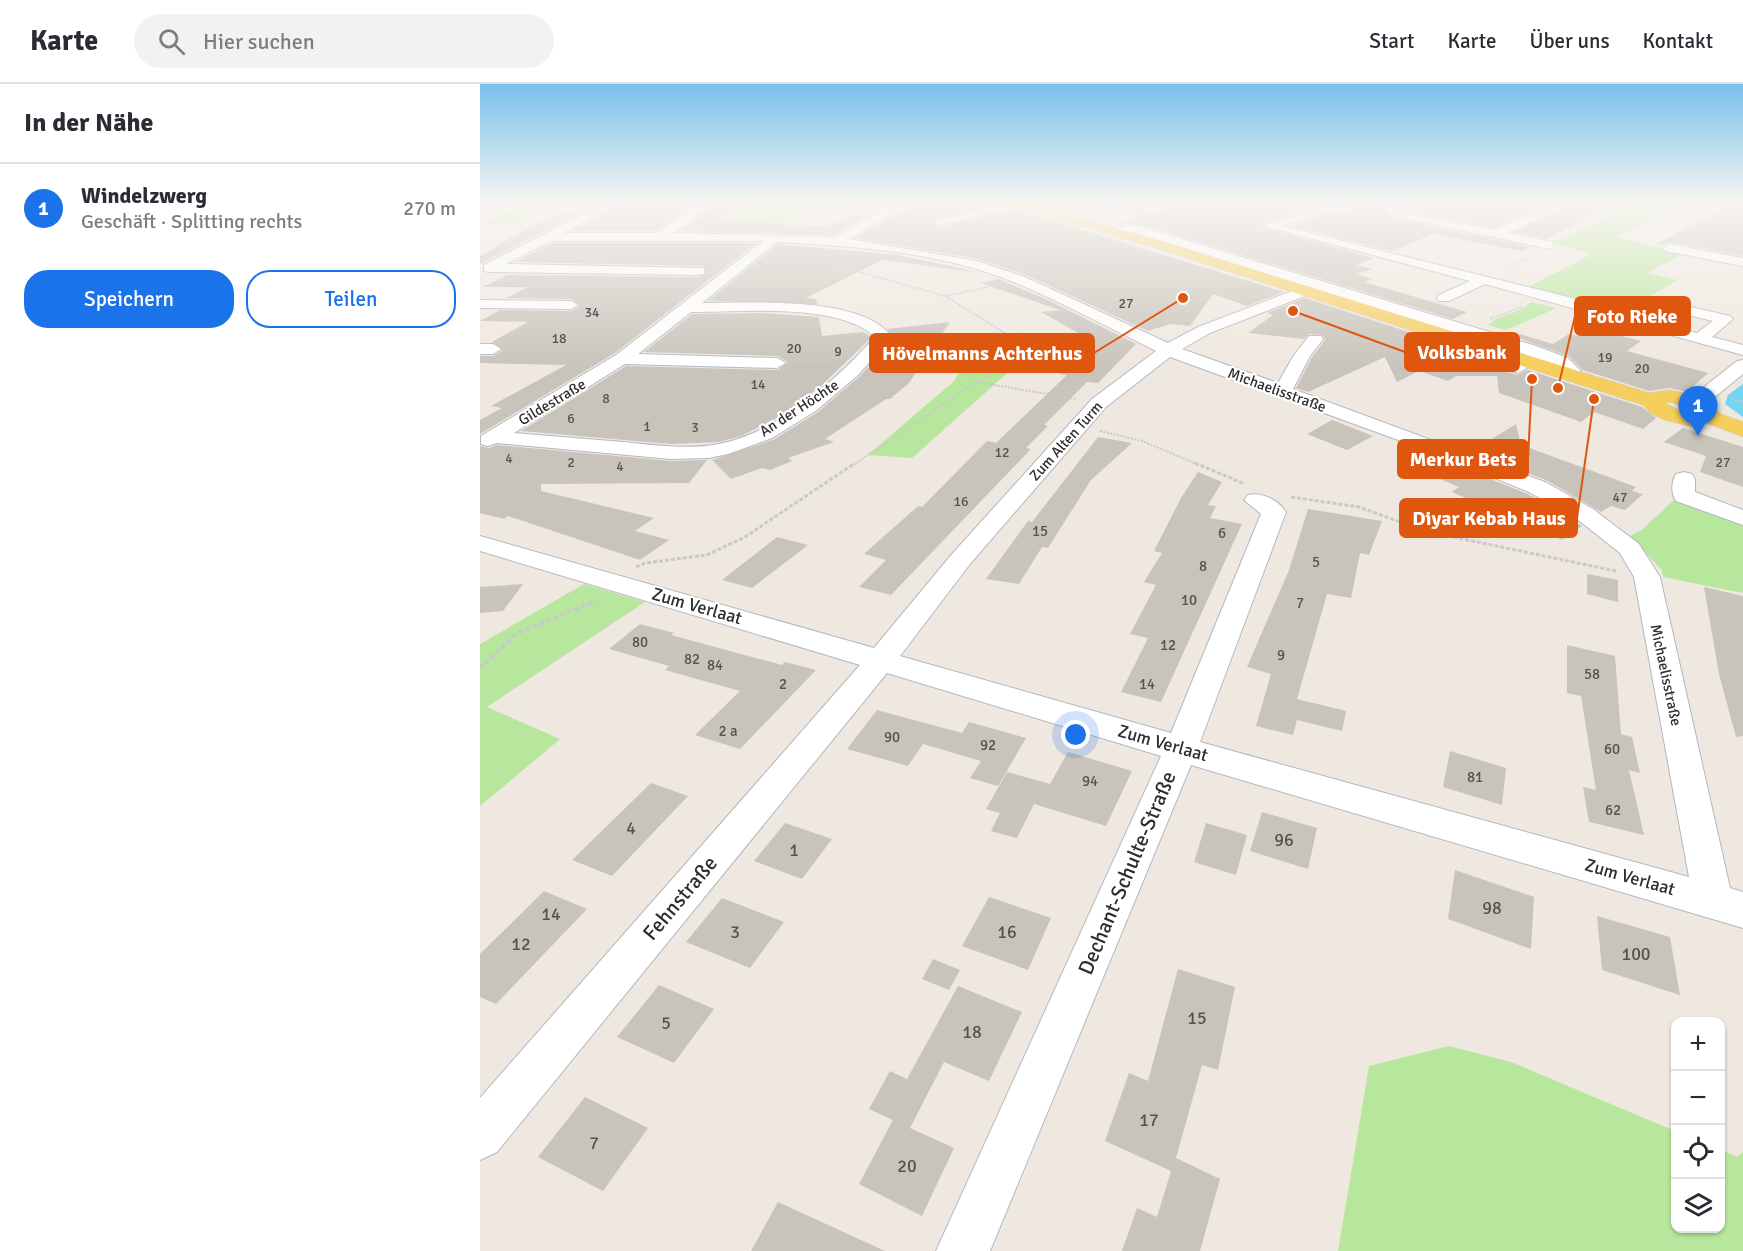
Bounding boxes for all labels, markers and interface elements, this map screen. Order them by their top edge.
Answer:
search box [134,14,554,68]
text: Karte [30,24,98,58]
icon: search [155,25,188,58]
text: Hier suchen [203,28,315,55]
text: Start [1369,28,1414,54]
text: Karte [1447,28,1496,54]
text: Über uns [1529,28,1610,54]
text: Kontakt [1643,28,1713,54]
text: In der Nähe [24,107,154,139]
text: Windelzwerg [81,182,207,209]
text: 1 [38,196,49,221]
text: 270 m [403,196,456,221]
text: Geschäft · Splitting rechts [81,209,302,234]
button: Speichern [24,270,234,328]
button: Teilen [246,270,456,328]
house number: 27 [1118,295,1134,312]
callout: Foto Rieke [1575,297,1690,335]
house number: 34 [584,304,600,321]
text: Foto Rieke [1587,304,1678,329]
house number: 18 [551,330,567,347]
callout: Volksbank [1405,333,1519,371]
callout: Hövelmanns Achterhus [870,334,1094,372]
house number: 20 [786,340,802,357]
text: Volksbank [1417,340,1507,365]
text: Hövelmanns Achterhus [882,341,1082,366]
house number: 9 [834,343,842,360]
house number: 19 [1597,349,1613,366]
house number: 20 [1634,360,1650,377]
street label: Michaelisstraße [1225,364,1329,416]
street label: Gildestraße [515,375,589,429]
house number: 14 [750,376,766,393]
street label: An der Höchte [756,376,842,440]
pin: 1 [1678,386,1718,436]
house number: 8 [602,390,610,407]
street label: Zum Alten Turm [1026,398,1106,484]
house number: 6 [567,410,575,427]
house number: 1 [643,418,651,435]
house number: 3 [691,419,699,436]
callout: Merkur Bets [1398,440,1528,478]
house number: 12 [994,444,1010,461]
text: Merkur Bets [1410,447,1516,472]
house number: 4 [505,450,513,467]
house number: 2 [567,454,575,471]
house number: 27 [1715,454,1731,471]
house number: 4 [616,458,624,475]
house number: 47 [1612,489,1628,506]
house number: 16 [953,493,969,510]
callout: Diyar Kebab Haus [1400,499,1577,537]
text: Diyar Kebab Haus [1412,506,1566,531]
house number: 15 [1032,522,1048,540]
house number: 6 [1218,524,1226,542]
house number: 5 [1312,553,1320,571]
house number: 8 [1199,557,1207,575]
street label: Zum Verlaat [649,583,745,629]
house number: 10 [1181,591,1197,609]
house number: 7 [1296,594,1304,612]
street label: Michaelisstraße [1646,623,1686,727]
house number: 80 [632,633,648,651]
house number: 12 [1160,636,1176,654]
house number: 9 [1277,646,1285,664]
house number: 82 [684,650,700,668]
house number: 84 [707,656,723,674]
house number: 58 [1584,665,1600,683]
house number: 2 [779,675,787,693]
house number: 14 [1139,675,1155,693]
your location [1061,720,1090,749]
street label: Zum Verlaat [1115,720,1211,766]
house number: 2 a [718,722,738,740]
house number: 90 [884,728,900,746]
house number: 92 [980,736,996,754]
house number: 60 [1604,740,1620,758]
street label: Dechant-Schulte-Straße [1072,767,1182,979]
house number: 81 [1467,768,1483,786]
house number: 94 [1082,772,1098,790]
house number: 62 [1605,801,1621,819]
house number: 4 [626,817,636,839]
house number: 96 [1274,829,1294,851]
house number: 1 [789,839,799,861]
street label: Fehnstraße [637,850,723,946]
street label: Zum Verlaat [1582,854,1678,900]
house number: 98 [1482,897,1502,919]
house number: 14 [541,903,561,925]
house number: 3 [730,921,740,943]
house number: 16 [997,921,1017,943]
house number: 12 [511,933,531,955]
house number: 100 [1621,943,1651,965]
house number: 15 [1187,1007,1207,1029]
house number: 5 [661,1012,671,1034]
map controls [1671,1017,1725,1233]
button: + [1671,1017,1725,1071]
house number: 18 [962,1021,982,1043]
button: − [1671,1071,1725,1125]
house number: 17 [1139,1109,1159,1131]
button: locate [1671,1125,1725,1179]
house number: 7 [589,1132,599,1154]
house number: 20 [897,1155,917,1177]
button: layers [1671,1179,1725,1233]

